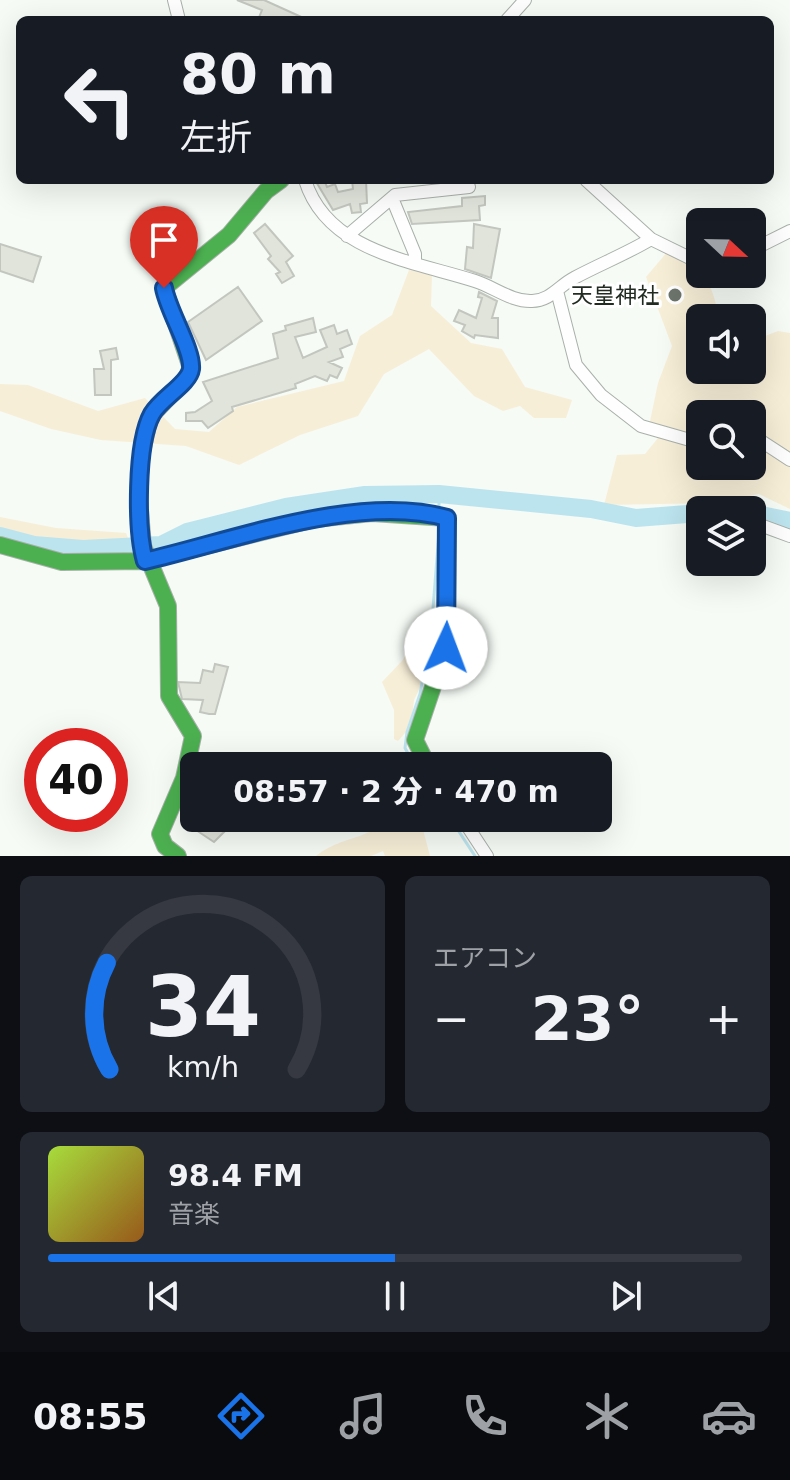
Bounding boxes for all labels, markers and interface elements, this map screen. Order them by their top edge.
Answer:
text: 80 m [180,41,336,106]
icon: left [48,48,152,152]
text: 左折 [180,117,252,158]
pin [130,206,198,288]
north arrow [686,208,766,288]
map controls [686,208,766,576]
icon: arrive [142,218,186,262]
place label: 天皇神社 [571,283,659,308]
marker: 天皇神社 [666,286,684,304]
button: sound [686,304,766,384]
button: search [686,400,766,480]
button: layers [686,496,766,576]
position arrow [404,606,488,690]
speed limit sign: 40 [24,728,128,832]
text: 08:57 · 2 分 · 470 m [233,774,559,809]
text: エアコン [433,943,537,973]
text: 34 [145,959,260,1056]
text: 23° [531,984,644,1054]
text: − [433,993,470,1044]
text: + [705,993,742,1044]
text: km/h [166,1050,239,1084]
text: 98.4 FM [168,1158,303,1193]
text: 音楽 [168,1199,220,1229]
icon: previous [142,1274,186,1318]
icon: pause [373,1274,417,1318]
icon: next [604,1274,648,1318]
icon: directions [213,1388,269,1444]
icon: music [335,1388,391,1444]
icon: phone [457,1388,513,1444]
icon: climate [579,1388,635,1444]
icon: car [701,1388,757,1444]
text: 08:55 [33,1396,148,1437]

